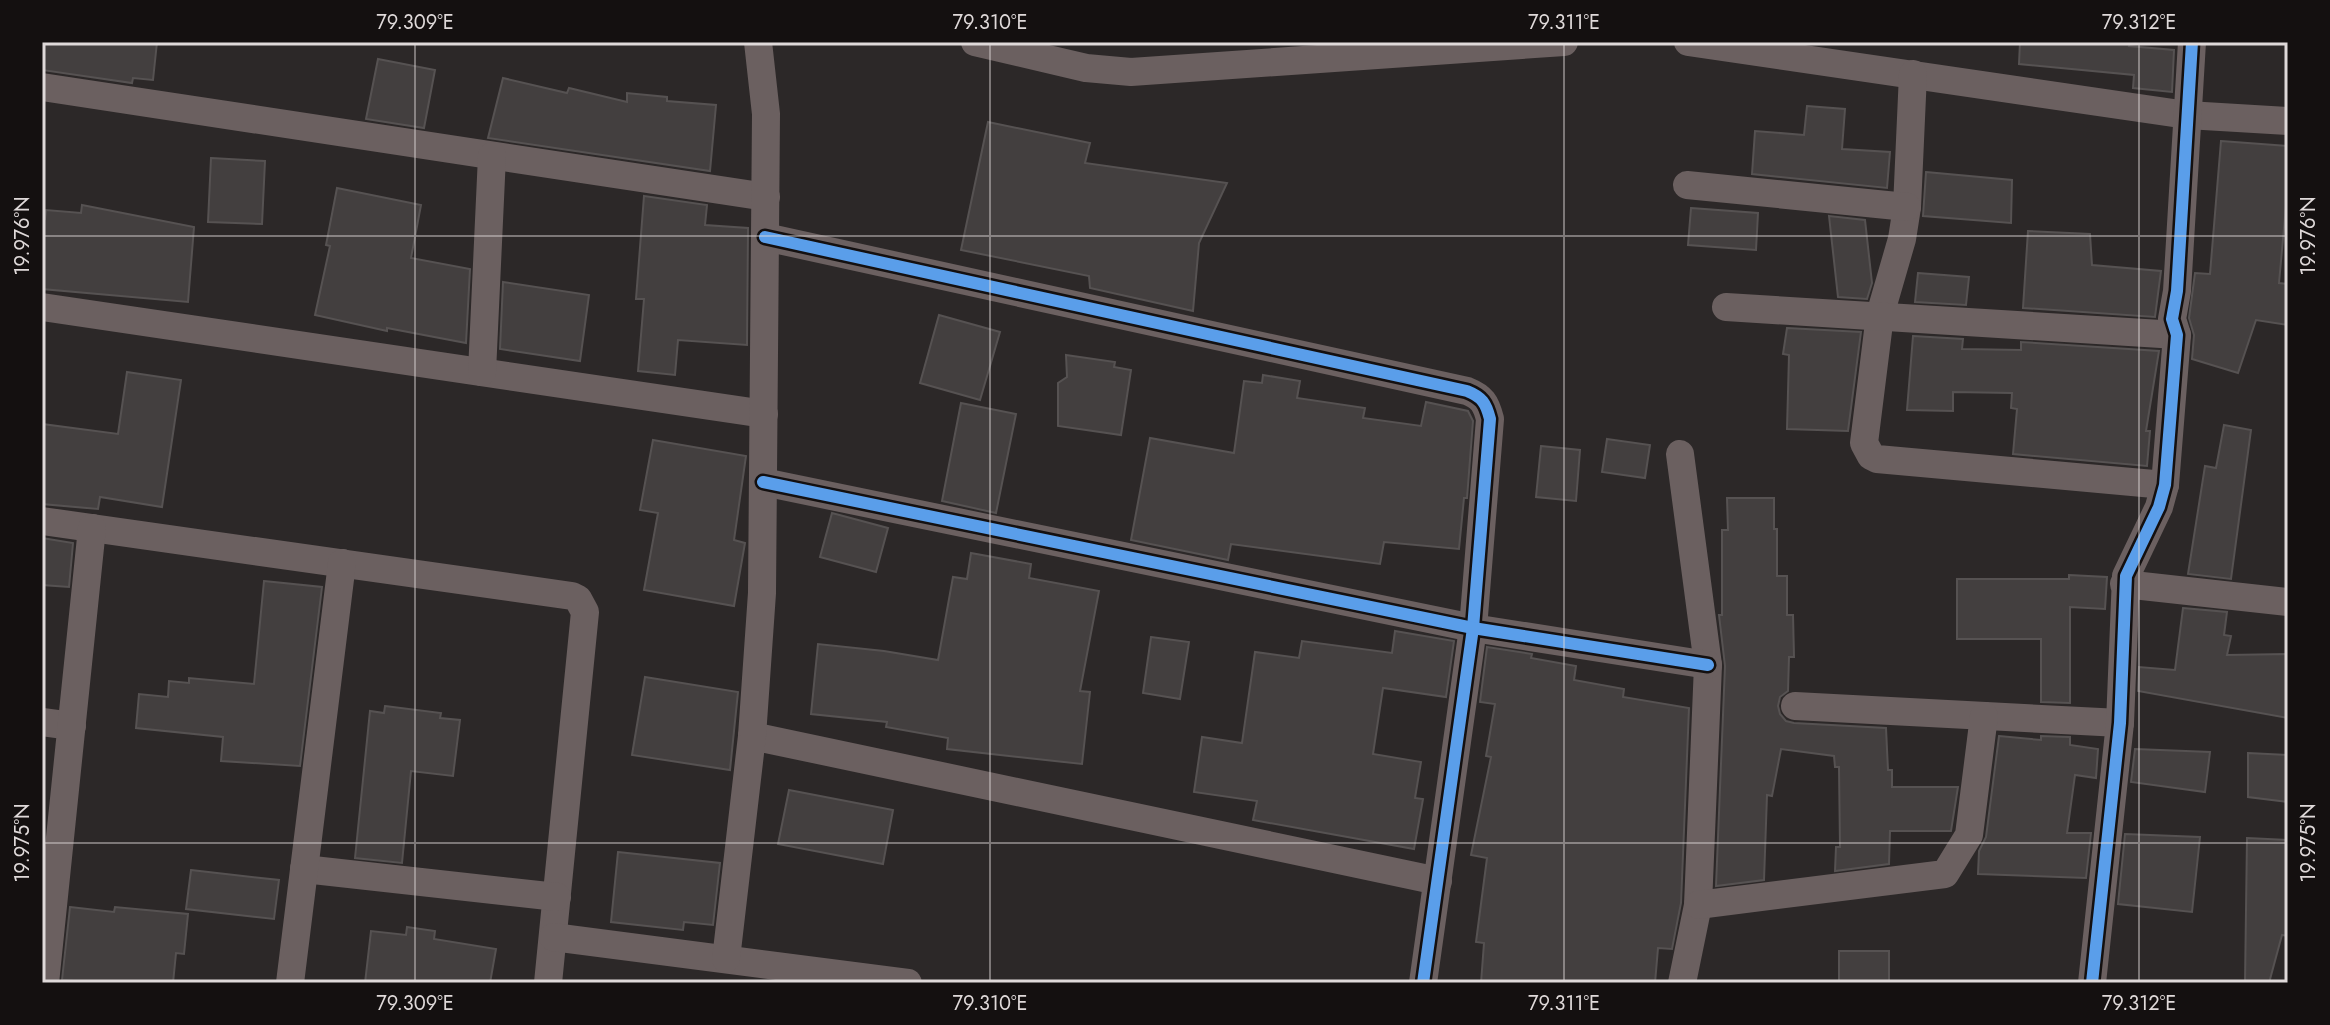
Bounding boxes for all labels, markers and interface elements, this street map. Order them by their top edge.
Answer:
text: 79.309°E [376,8,454,37]
text: 79.310°E [952,8,1028,37]
text: 79.311°E [1528,8,1600,37]
text: 79.312°E [2102,8,2176,37]
text: 19.976°N [8,196,37,276]
text: 19.976°N [2294,196,2323,276]
text: 19.975°N [8,804,37,882]
text: 19.975°N [2294,804,2323,882]
text: 79.309°E [376,989,454,1018]
text: 79.310°E [952,989,1028,1018]
text: 79.311°E [1528,989,1600,1018]
text: 79.312°E [2102,989,2176,1018]

